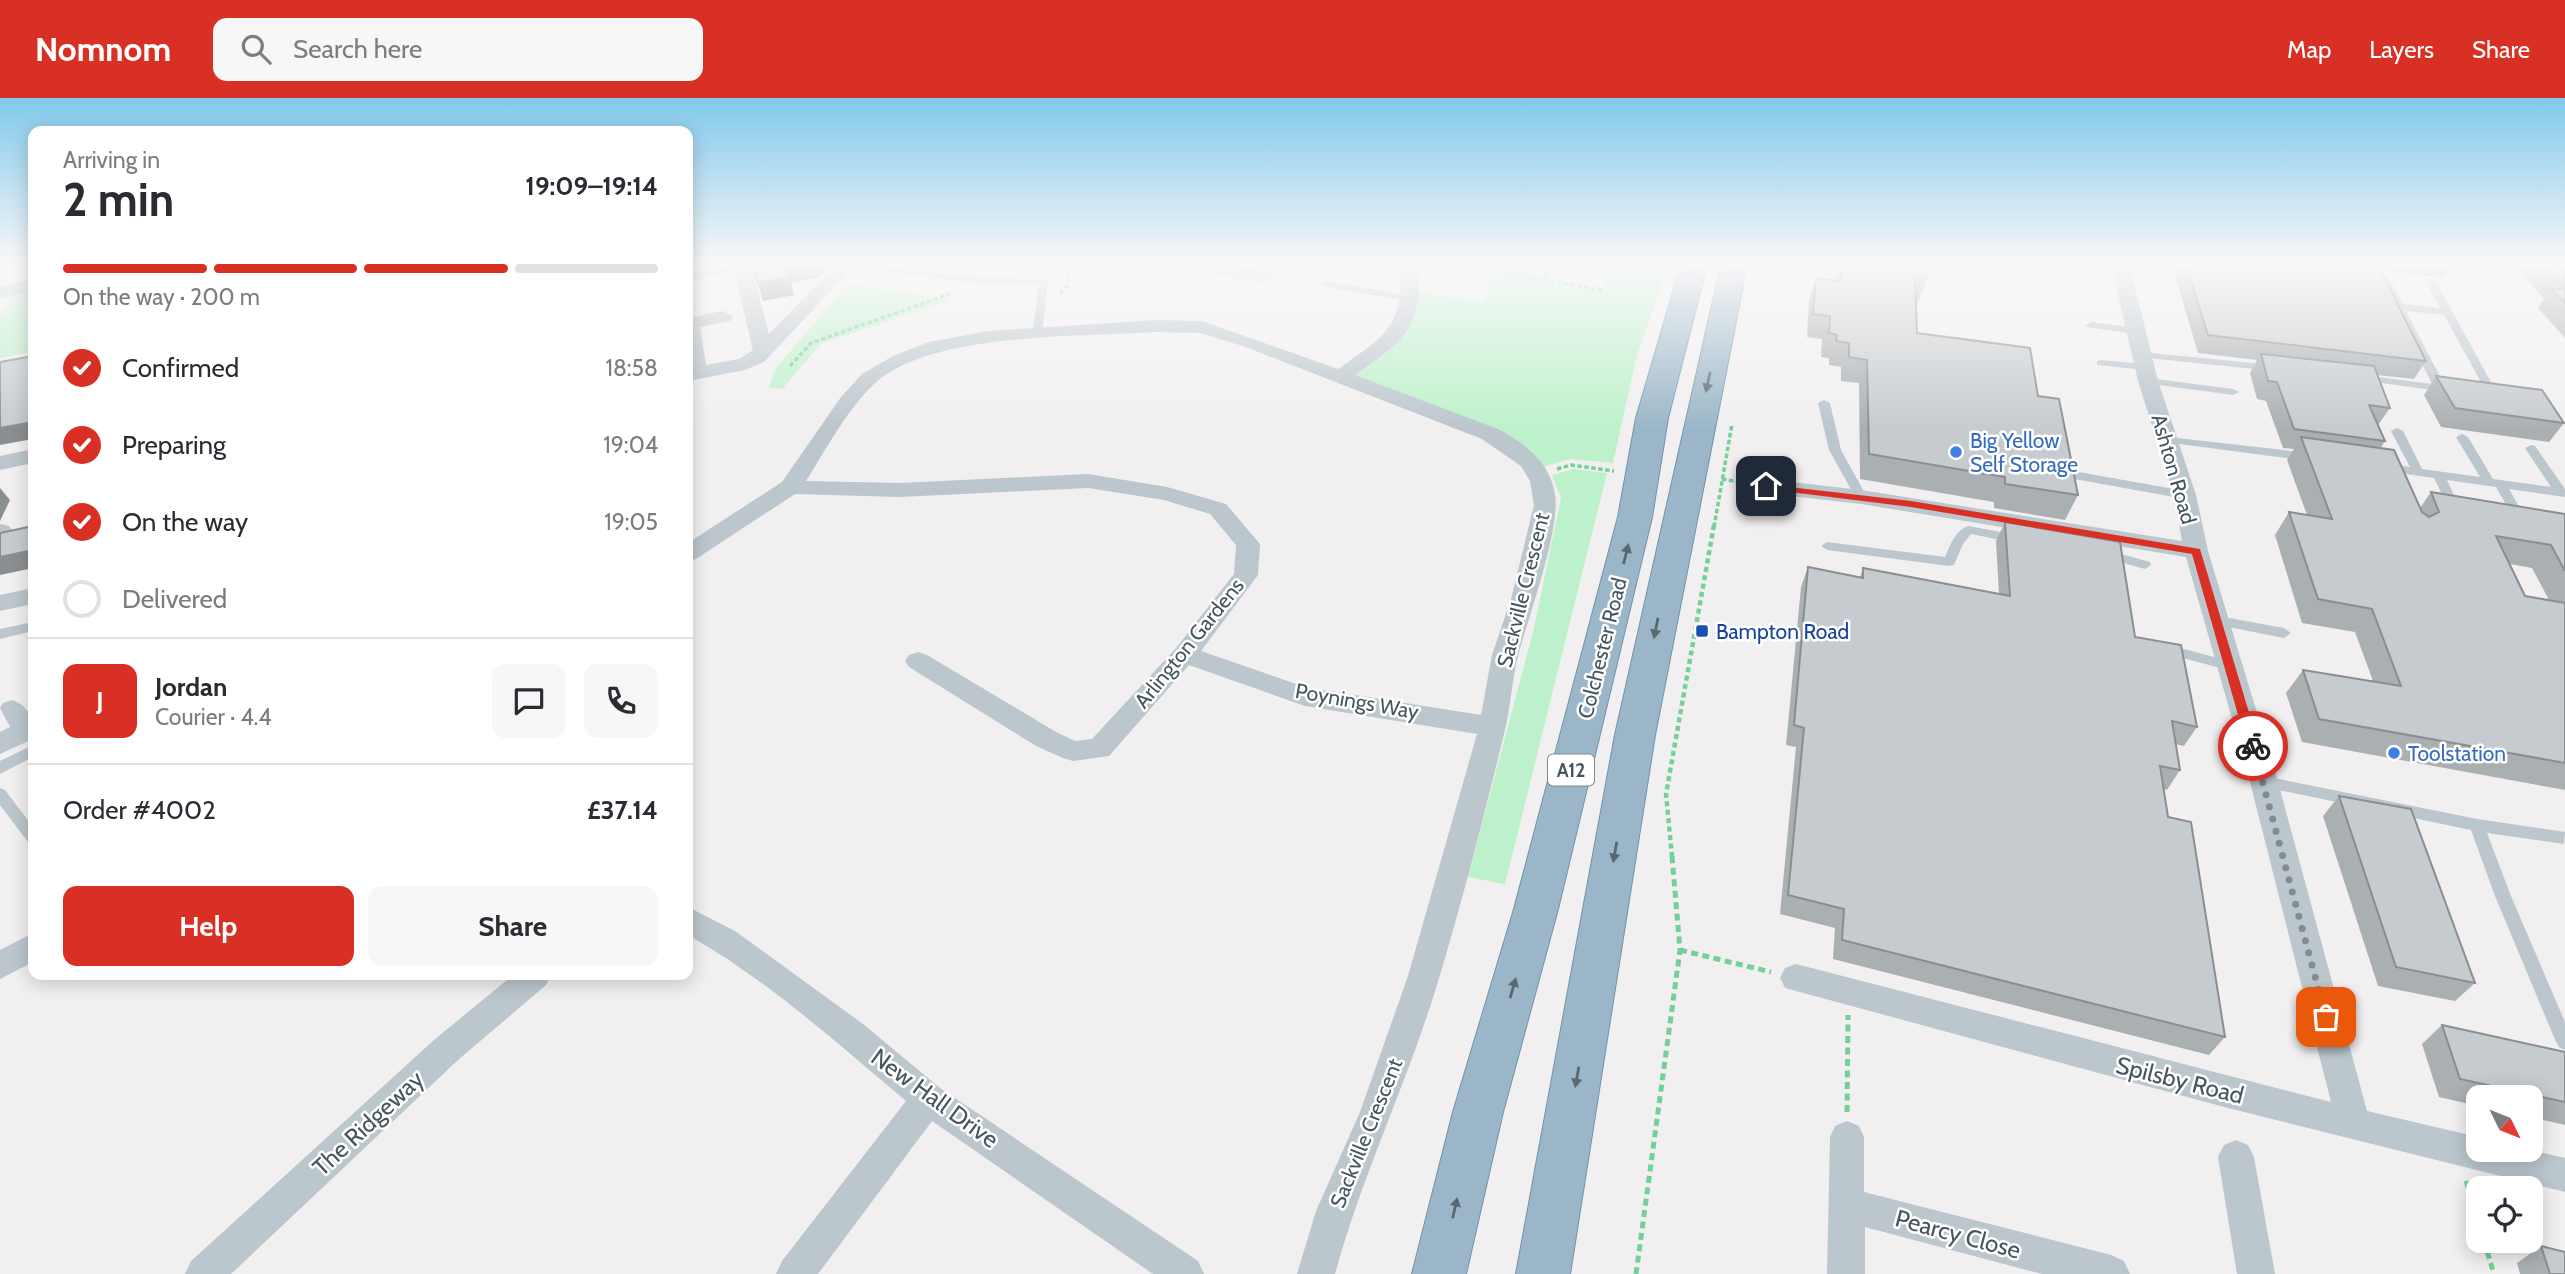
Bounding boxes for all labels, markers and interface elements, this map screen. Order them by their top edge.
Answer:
search box [213,18,703,81]
text: Nomnom [35,29,171,69]
icon: search [237,30,275,68]
text: Search here [293,33,422,65]
text: Map [2287,35,2331,64]
text: Layers [2369,35,2434,64]
text: Share [2472,35,2530,64]
text: Arriving in [63,146,160,174]
text: 19:09–19:14 [525,170,658,202]
text: 2 min [63,172,174,228]
text: On the way · 200 m [63,283,260,311]
icon: check [63,349,101,387]
text: Confirmed [122,352,239,384]
text: 18:58 [605,354,658,382]
one-way arrow [1702,371,1713,393]
street label: Ashton Road [2146,411,2202,527]
icon: check [63,426,101,464]
place label: Big Yellow Self Storage [1970,428,2078,477]
text: Preparing [122,429,226,461]
text: 19:04 [603,431,658,459]
marker: Big Yellow Self Storage [1948,444,1964,460]
pin [1736,456,1796,516]
icon: home [1747,467,1785,505]
icon: check [63,503,101,541]
text: On the way [122,506,248,538]
text: 19:05 [604,508,658,536]
street label: Sackville Crescent [1492,510,1554,670]
one-way arrow [1620,543,1631,565]
street label: Arlington Gardens [1129,573,1249,713]
street label: Colchester Road [1572,575,1632,721]
text: Delivered [122,583,227,615]
one-way arrow [1650,617,1661,639]
place label: Bampton Road [1716,619,1849,644]
marker: Bampton Road [1694,623,1710,639]
button: chat [492,664,566,738]
button: phone [584,664,658,738]
text: Jordan [155,671,227,703]
street label: Poynings Way [1293,678,1421,724]
text: J [96,685,104,717]
text: Courier · 4.4 [155,703,272,731]
courier [2218,711,2288,781]
icon: bike [2234,727,2272,765]
place label: Toolstation [2408,741,2506,766]
marker: Toolstation [2386,745,2402,761]
road number: A12 [1548,754,1594,786]
text: Order #4002 [63,794,216,826]
text: £37.14 [587,794,658,826]
one-way arrow [1609,841,1620,863]
button: Help [63,886,354,966]
button: Share [368,886,658,966]
one-way arrow [1509,977,1519,998]
pin [2296,987,2356,1047]
icon: bag [2307,998,2345,1036]
street label: New Hall Drive [866,1042,1004,1154]
street label: Spilsby Road [2113,1050,2247,1110]
street label: Sackville Crescent [1325,1055,1407,1211]
street label: The Ridgeway [307,1064,429,1182]
one-way arrow [1571,1066,1582,1088]
north arrow [2466,1085,2543,1162]
map controls [2466,1085,2543,1253]
button: locate [2466,1176,2543,1253]
one-way arrow [1450,1197,1461,1219]
street label: Pearcy Close [1892,1203,2024,1265]

